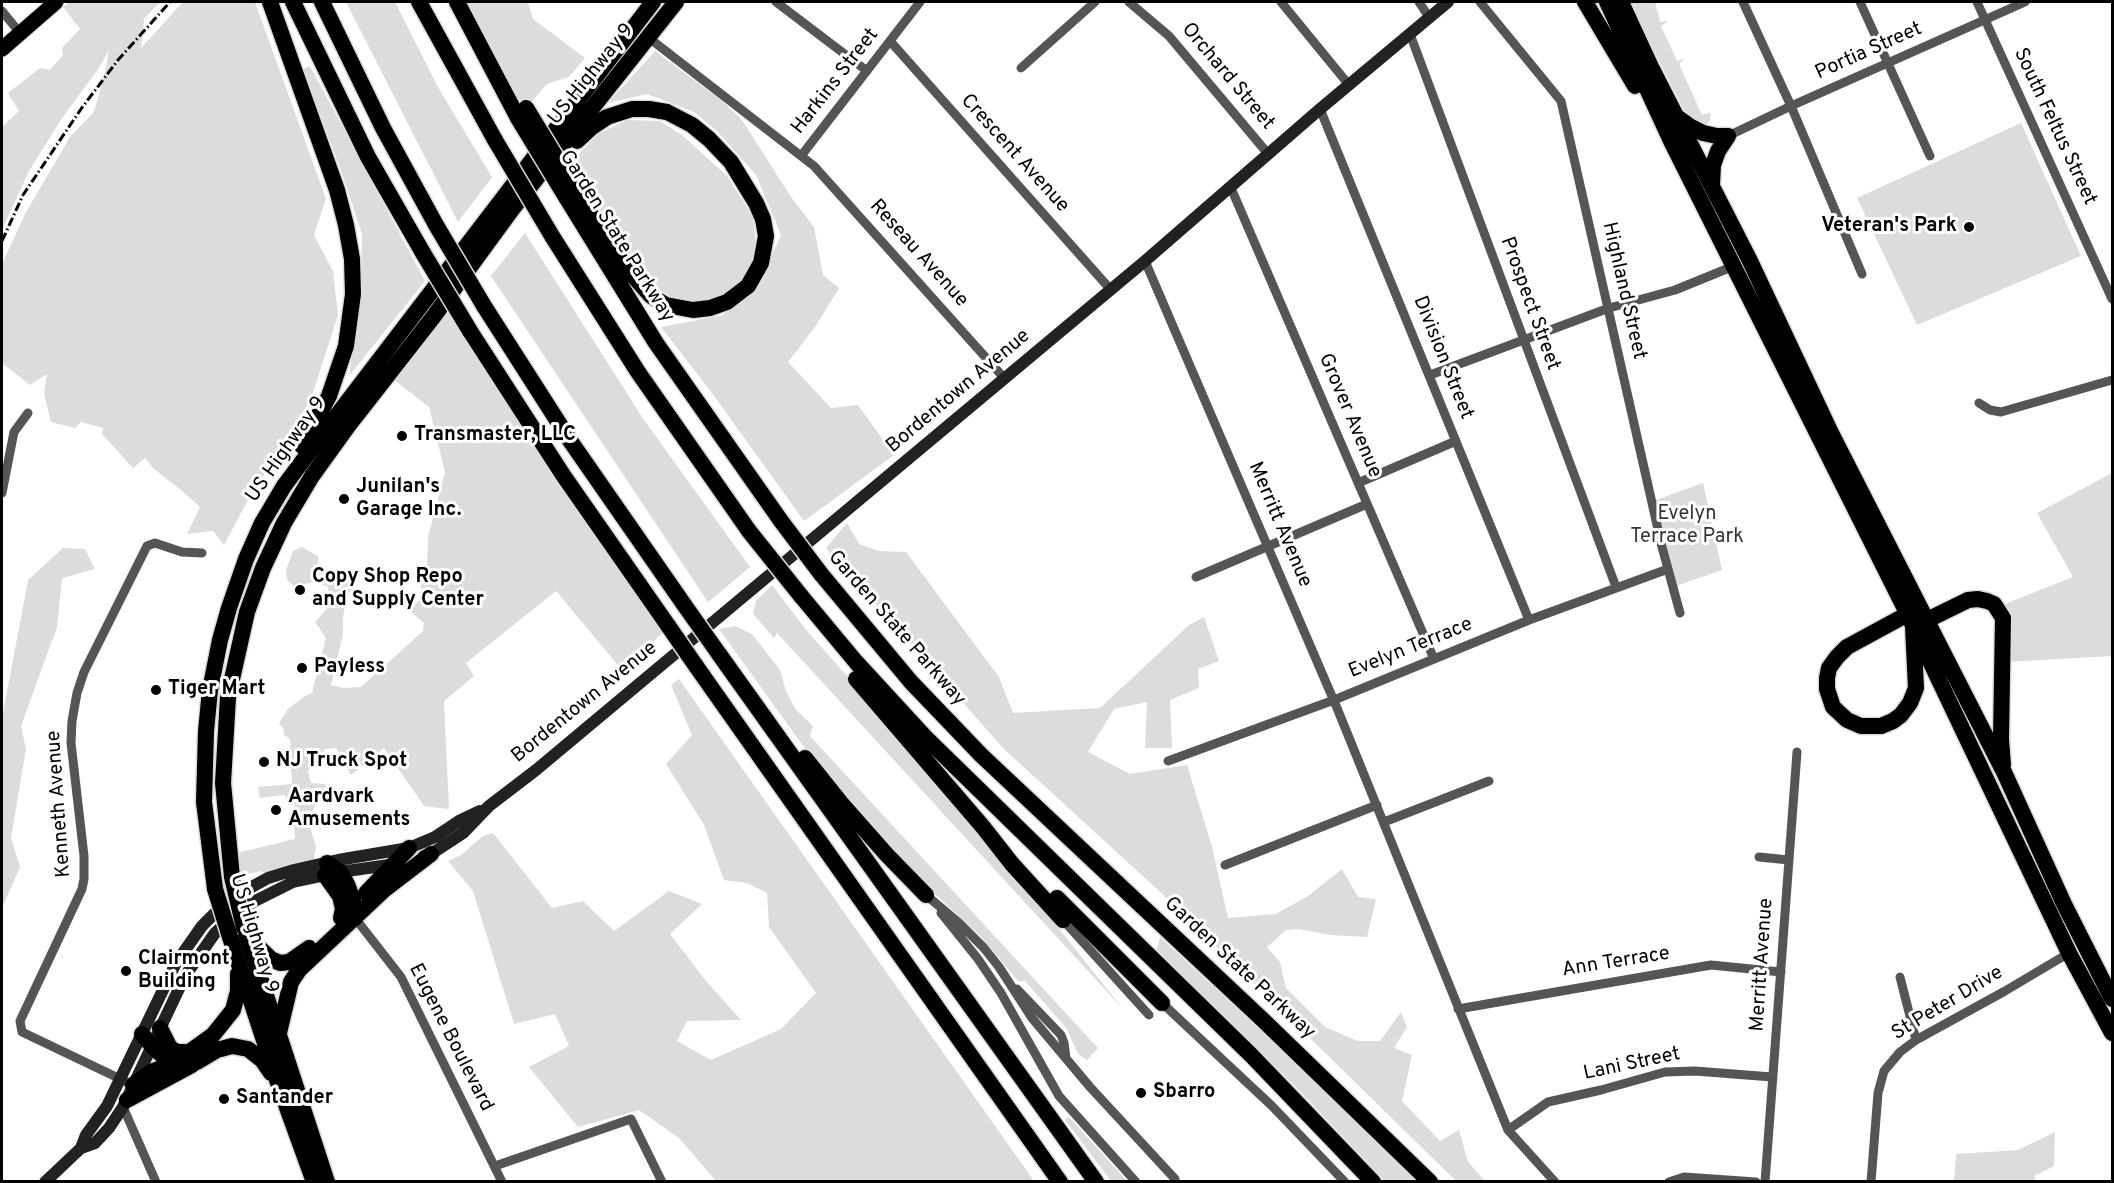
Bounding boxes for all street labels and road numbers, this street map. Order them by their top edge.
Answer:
street label: Portia Street [1812,18,1926,86]
street label: US Highway 9 [544,19,640,131]
street label: Orchard Street [1175,19,1279,135]
street label: Harkins Street [787,24,885,140]
street label: South Feltus Street [2007,45,2101,209]
street label: Crescent Avenue [955,90,1073,218]
street label: Garden State Parkway [553,147,679,327]
street label: Reseau Avenue [863,195,973,313]
street label: Highland Street [1596,220,1650,362]
street label: Prospect Street [1494,234,1564,374]
street label: Division Street [1406,293,1478,423]
street label: Bordentown Avenue [882,325,1036,459]
street label: Grover Avenue [1312,350,1386,482]
street label: US Highway 9 [242,392,332,508]
street label: Merritt Avenue [1242,459,1316,591]
street label: Garden State Parkway [822,546,970,712]
street label: Evelyn Terrace [1346,613,1476,685]
street label: Bordentown Avenue [507,637,663,769]
street label: Kenneth Avenue [43,730,77,878]
street label: US Highway 9 [223,871,283,997]
street label: Garden State Parkway [1158,893,1320,1045]
street label: Merritt Avenue [1746,897,1780,1033]
street label: Ann Terrace [1560,943,1672,983]
street label: Eugene Boulevard [402,960,498,1116]
street label: St Peter Drive [1888,961,2008,1047]
street label: Lani Street [1582,1043,1682,1087]

